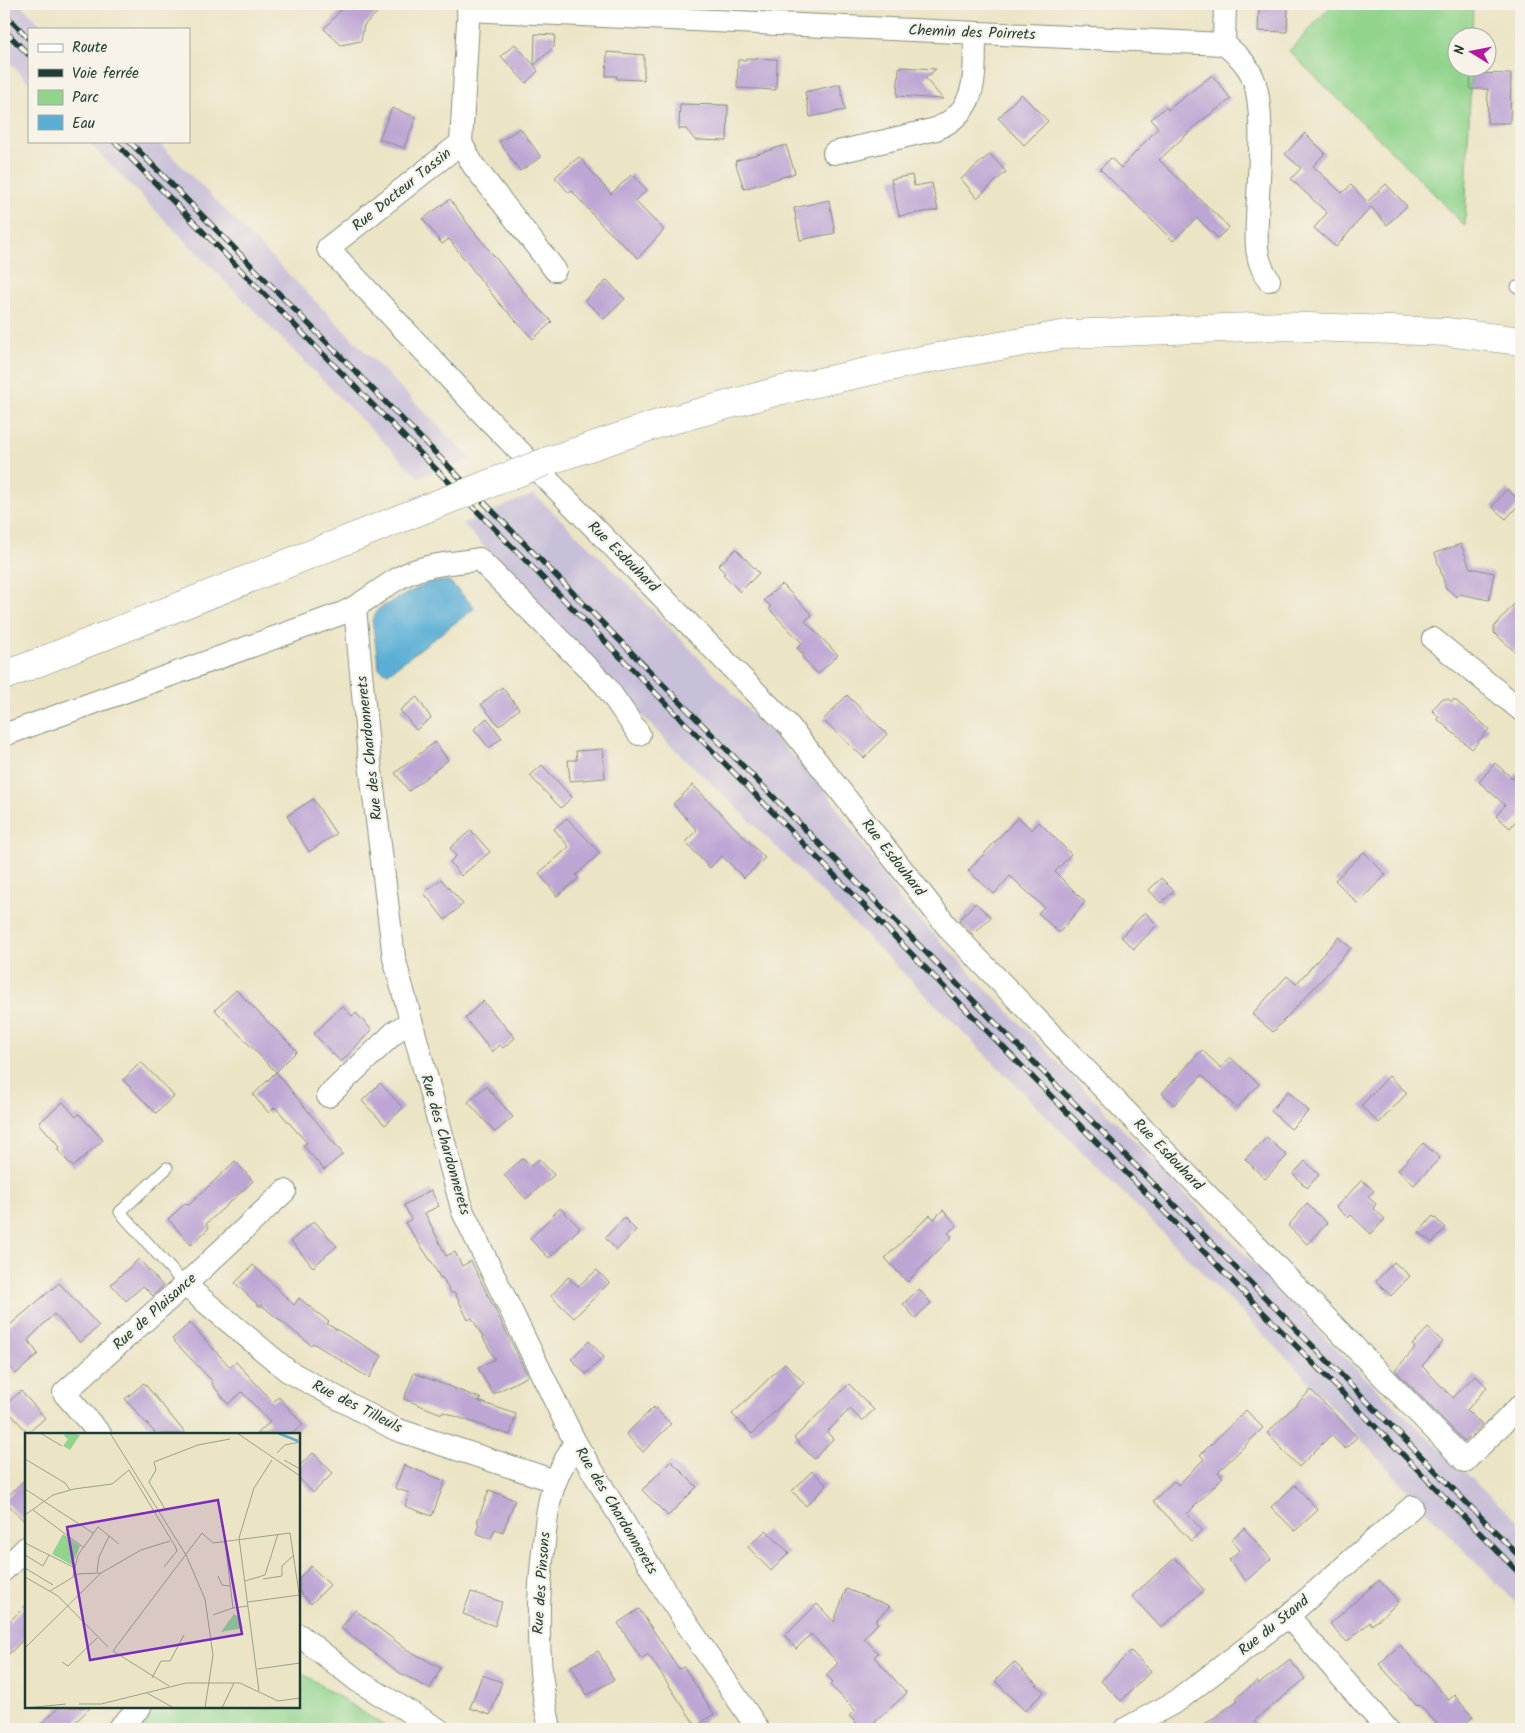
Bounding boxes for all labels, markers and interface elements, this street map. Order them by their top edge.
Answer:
street label: Chemin des Poirrets [908,19,1037,47]
legend [28,28,190,142]
north arrow [1448,28,1498,78]
text: Route [72,36,108,60]
text: N [1449,43,1472,56]
text: Voie ferrée [72,62,139,86]
text: Parc [72,86,99,110]
text: Eau [72,112,95,136]
street label: Rue Docteur Tassin [347,142,457,238]
street label: Rue Esdouhard [582,516,665,599]
street label: Rue des Chardonnerets [350,674,390,822]
street label: Rue Esdouhard [855,814,931,902]
street label: Rue des Chardonnerets [413,1072,477,1219]
street label: Rue Esdouhard [1127,1113,1209,1197]
street label: Rue de Plaisance [107,1267,203,1356]
street label: Rue des Tilleuls [308,1374,407,1440]
inset map [25,1433,300,1708]
street label: Rue des Chardonnerets [568,1443,664,1580]
street label: Rue des Pinsons [526,1530,558,1635]
street label: Rue du Stand [1233,1589,1315,1662]

